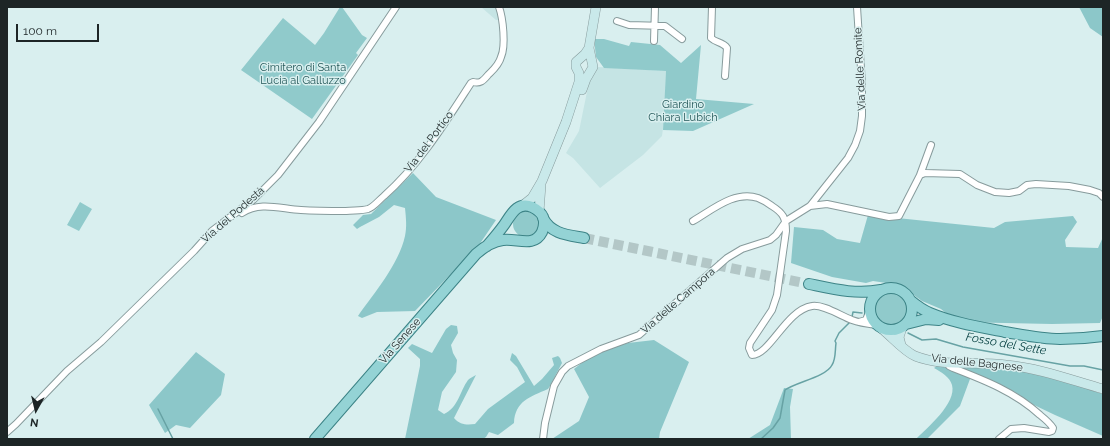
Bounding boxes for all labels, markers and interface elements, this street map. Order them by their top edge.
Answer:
scale bar [18,16,101,42]
text: 100 m [23,24,57,38]
street label: Via delle Romite [851,27,869,111]
park label: Cimitero di Santa Lucia al Galluzzo [260,61,346,87]
park label: Giardino Chiara Lubich [648,98,718,124]
street label: Via del Portico [402,109,456,175]
street label: Via del Podestà [199,184,267,246]
street label: Via delle Campora [638,265,718,337]
street label: Via Senese [377,315,423,367]
water label: Fosso del Sette [965,330,1047,358]
street label: Via delle Bagnese [931,352,1023,374]
north arrow [16,390,56,430]
text: N [29,415,39,429]

